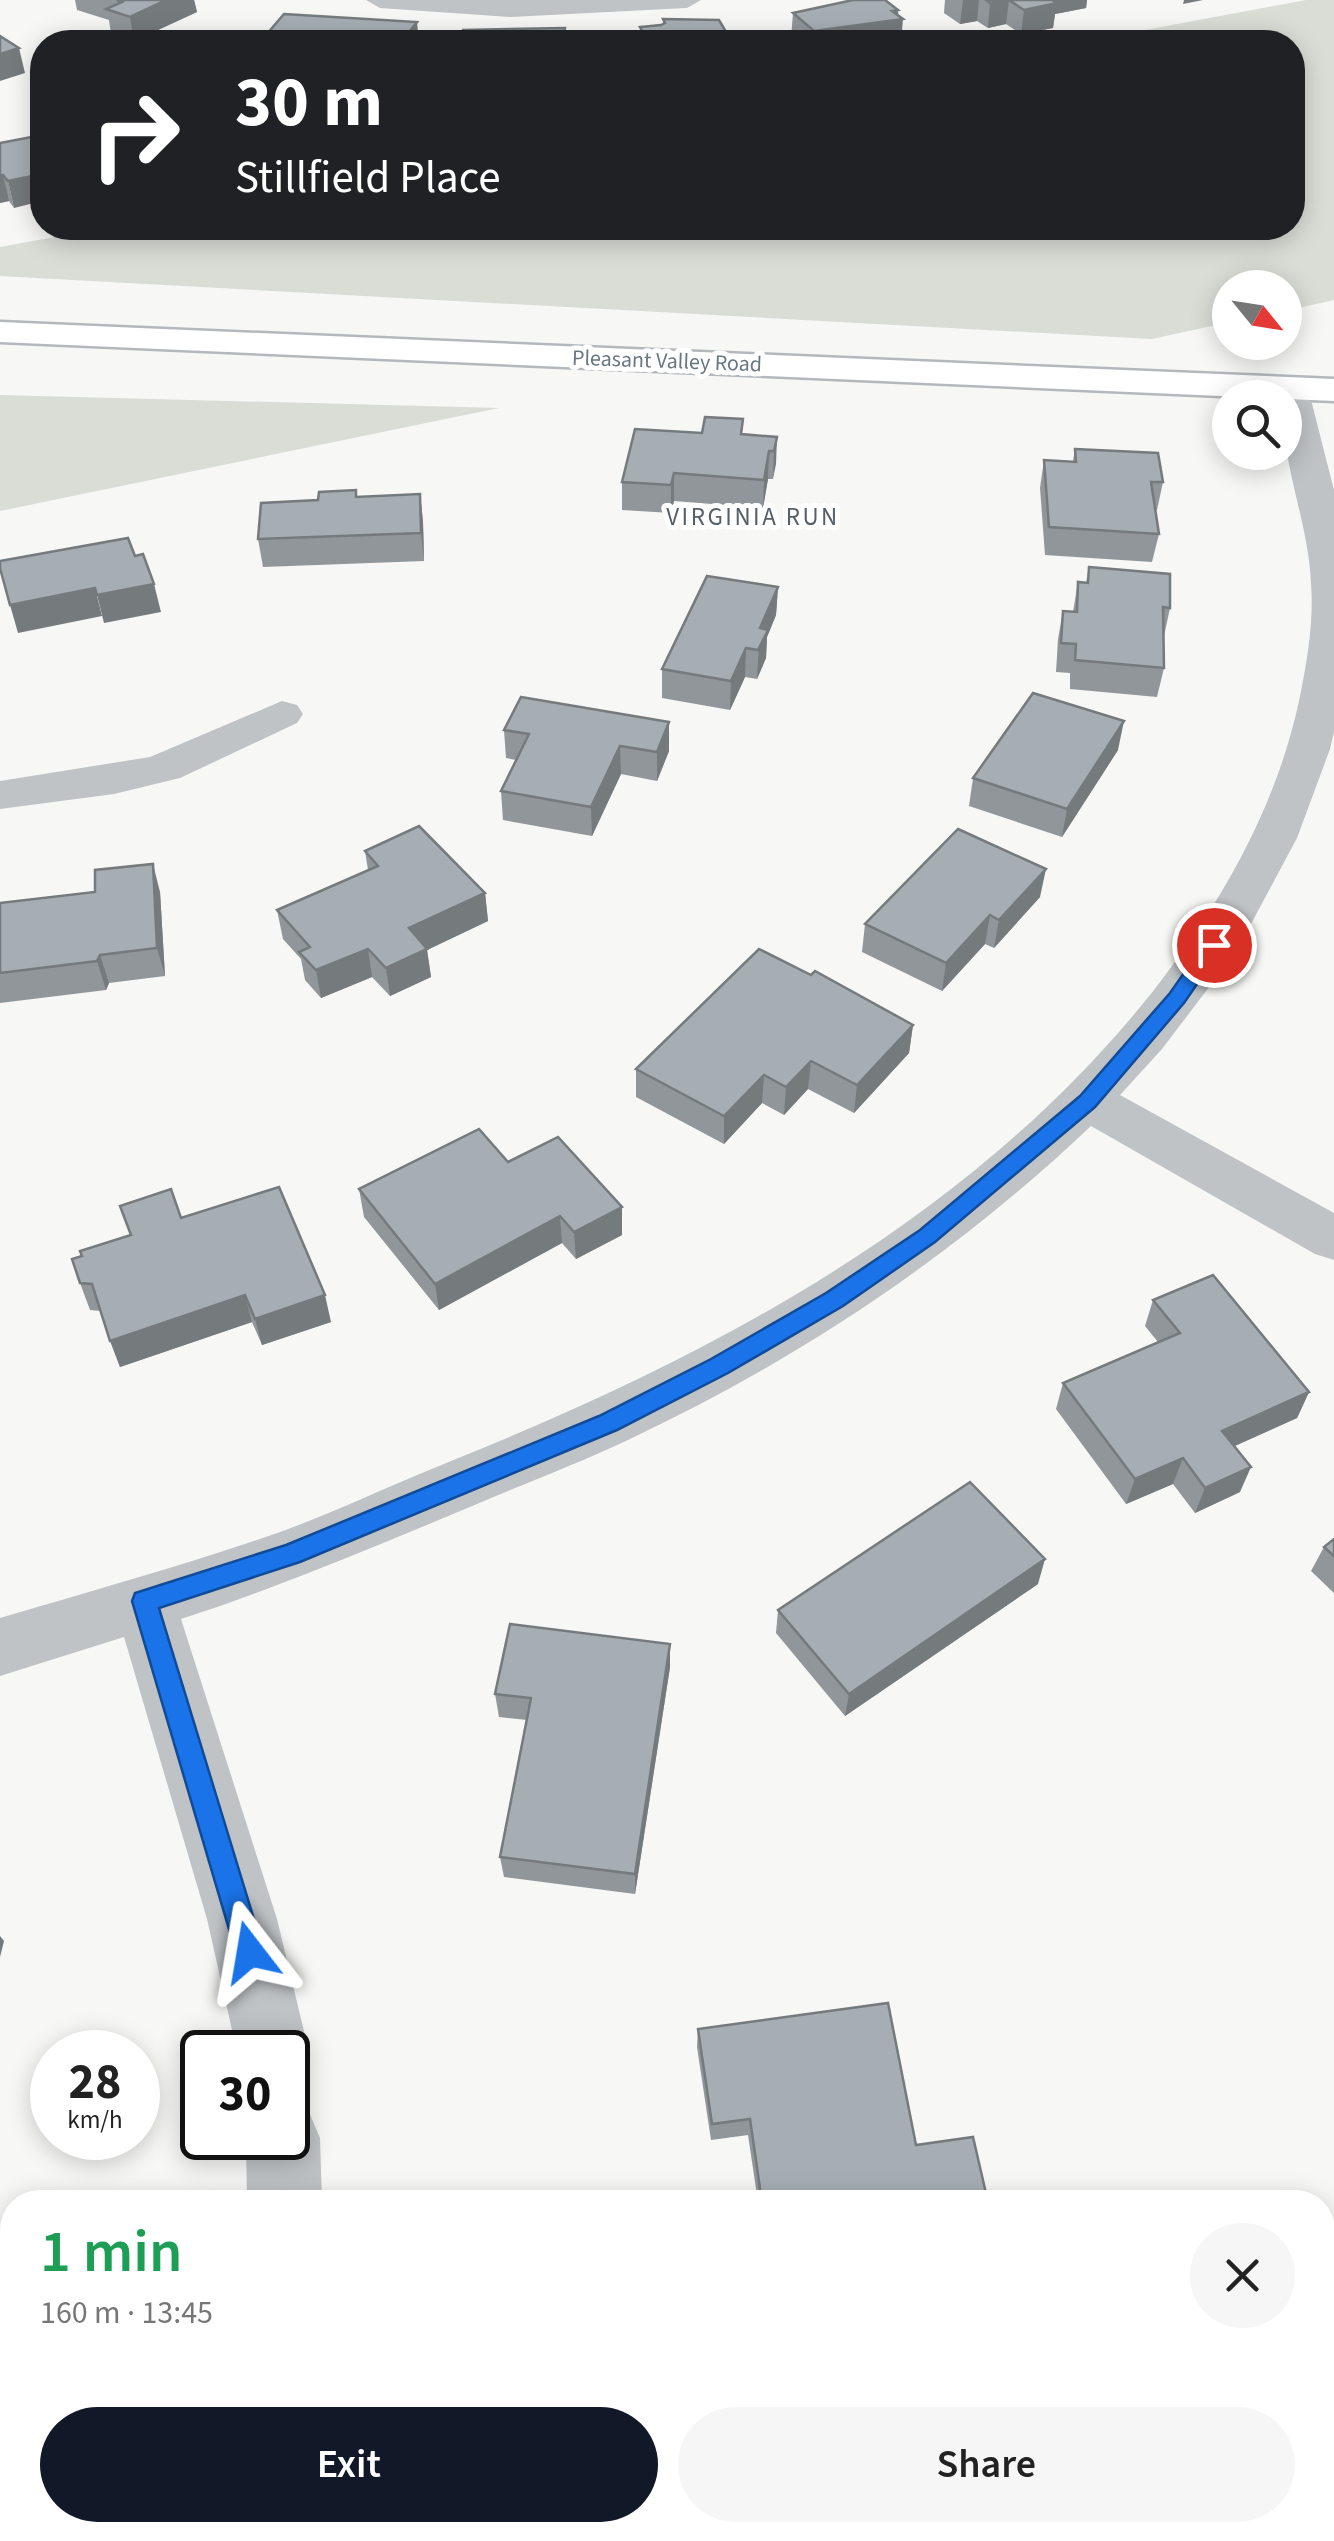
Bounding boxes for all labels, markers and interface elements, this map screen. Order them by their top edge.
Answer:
text: 30 m [235,53,383,153]
icon: right [70,70,200,200]
text: Stillfield Place [235,146,501,210]
north arrow [1212,270,1302,360]
map controls [1212,270,1302,470]
street label: Pleasant Valley Road [571,342,763,380]
button: search [1212,380,1302,470]
district label: VIRGINIA RUN [666,499,840,535]
pin [1172,903,1257,988]
icon: arrive [1187,918,1242,973]
position arrow [198,1900,302,2004]
speed limit sign: 30 [180,2030,310,2160]
text: 28 [69,2047,121,2118]
text: km/h [67,2102,123,2138]
text: 1 min [40,2210,183,2295]
button: close [1190,2223,1295,2328]
text: 160 m · 13:45 [40,2290,213,2336]
button: Exit [40,2407,658,2522]
button: Share [678,2407,1295,2522]

